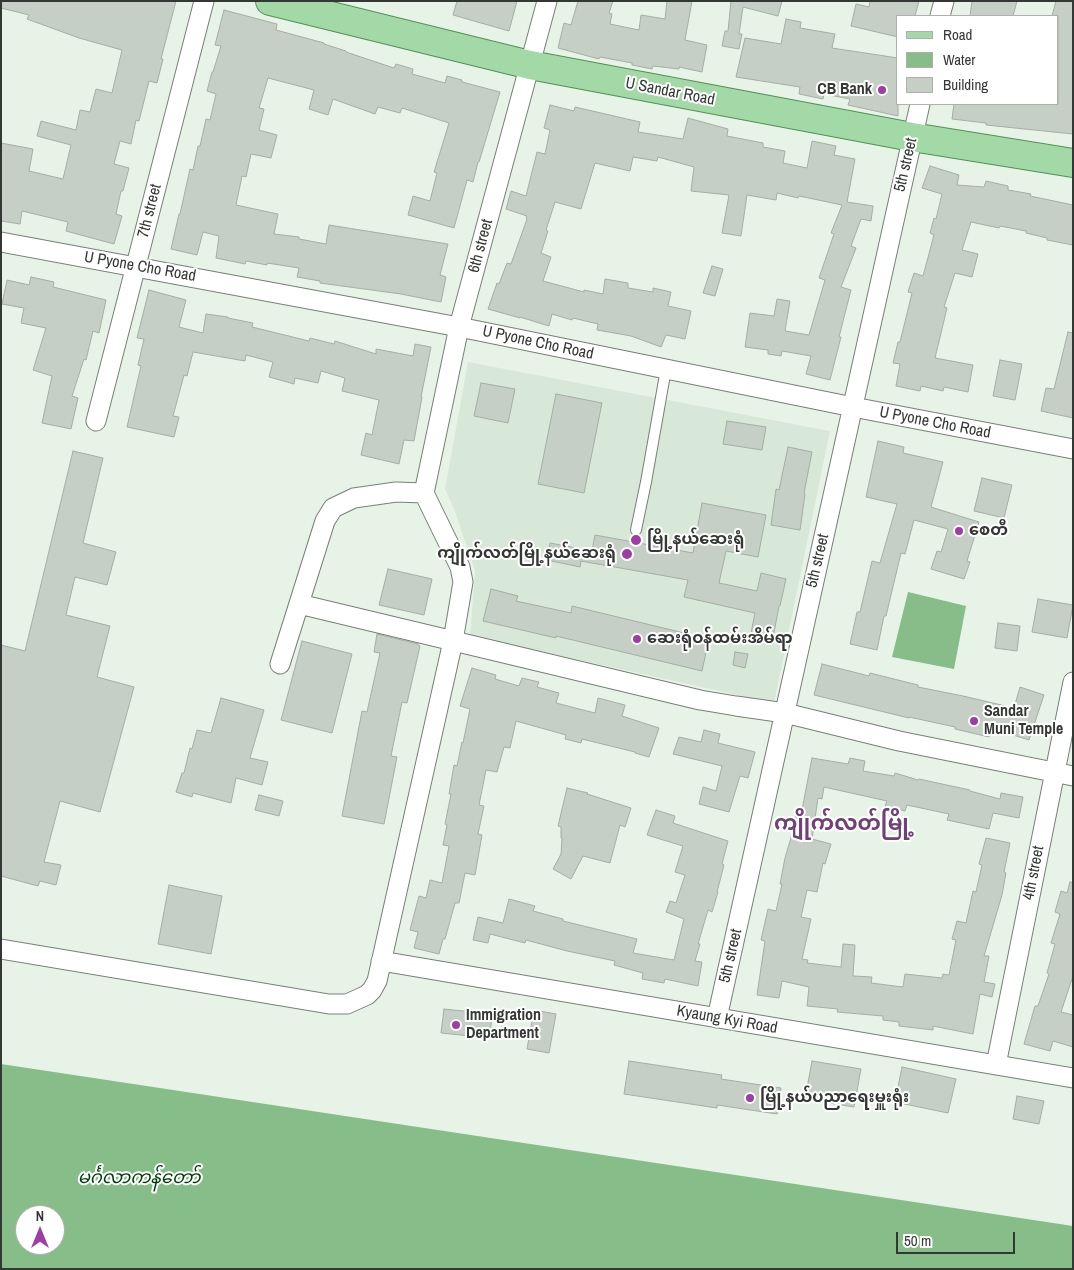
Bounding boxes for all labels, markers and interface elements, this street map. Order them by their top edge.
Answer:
legend [896,15,1059,105]
text: Road [943,24,972,45]
text: Water [943,49,975,70]
street label: U Sandar Road [624,74,716,110]
text: Building [943,74,988,95]
place label: CB Bank [817,80,872,100]
marker: CB Bank [876,84,888,96]
street label: 5th street [890,136,922,194]
street label: 7th street [134,182,166,240]
street label: 6th street [465,217,497,275]
street label: U Pyone Cho Road [83,248,197,286]
street label: U Pyone Cho Road [481,322,595,364]
street label: U Pyone Cho Road [878,403,992,443]
place label: စေတီ [969,521,1008,541]
marker: စေတီ [953,525,965,537]
place label: မြို့နယ်ဆေးရုံ [647,530,744,550]
street label: 5th street [802,532,834,590]
marker: မြို့နယ်ဆေးရုံ [629,533,643,547]
place label: ကျိုက်လတ်မြို့နယ်ဆေးရုံ [437,544,616,564]
marker: ကျိုက်လတ်မြို့နယ်ဆေးရုံ [620,547,634,561]
place label: ဆေးရုံဝန်ထမ်းအိမ်ရာ [647,629,792,649]
marker: ဆေးရုံဝန်ထမ်းအိမ်ရာ [631,633,643,645]
place label: Sandar Muni Temple [984,702,1063,740]
marker: Sandar Muni Temple [968,715,980,727]
district label: ကျိုက်လတ်မြို့ [774,811,914,837]
street label: 4th street [1019,844,1049,902]
street label: 5th street [715,927,747,985]
street label: Kyaung Kyi Road [675,1002,779,1038]
place label: Immigration Department [466,1006,541,1044]
marker: Immigration Department [450,1019,462,1031]
place label: မြို့နယ်ပညာရေးမှူးရုံး [760,1088,909,1108]
marker: မြို့နယ်ပညာရေးမှူးရုံး [744,1092,756,1104]
water label: မင်္ဂလာကန်တော် [78,1167,200,1189]
north arrow [15,1205,65,1255]
text: N [36,1207,44,1225]
scale bar [899,1222,1018,1254]
text: 50 m [904,1230,931,1251]

